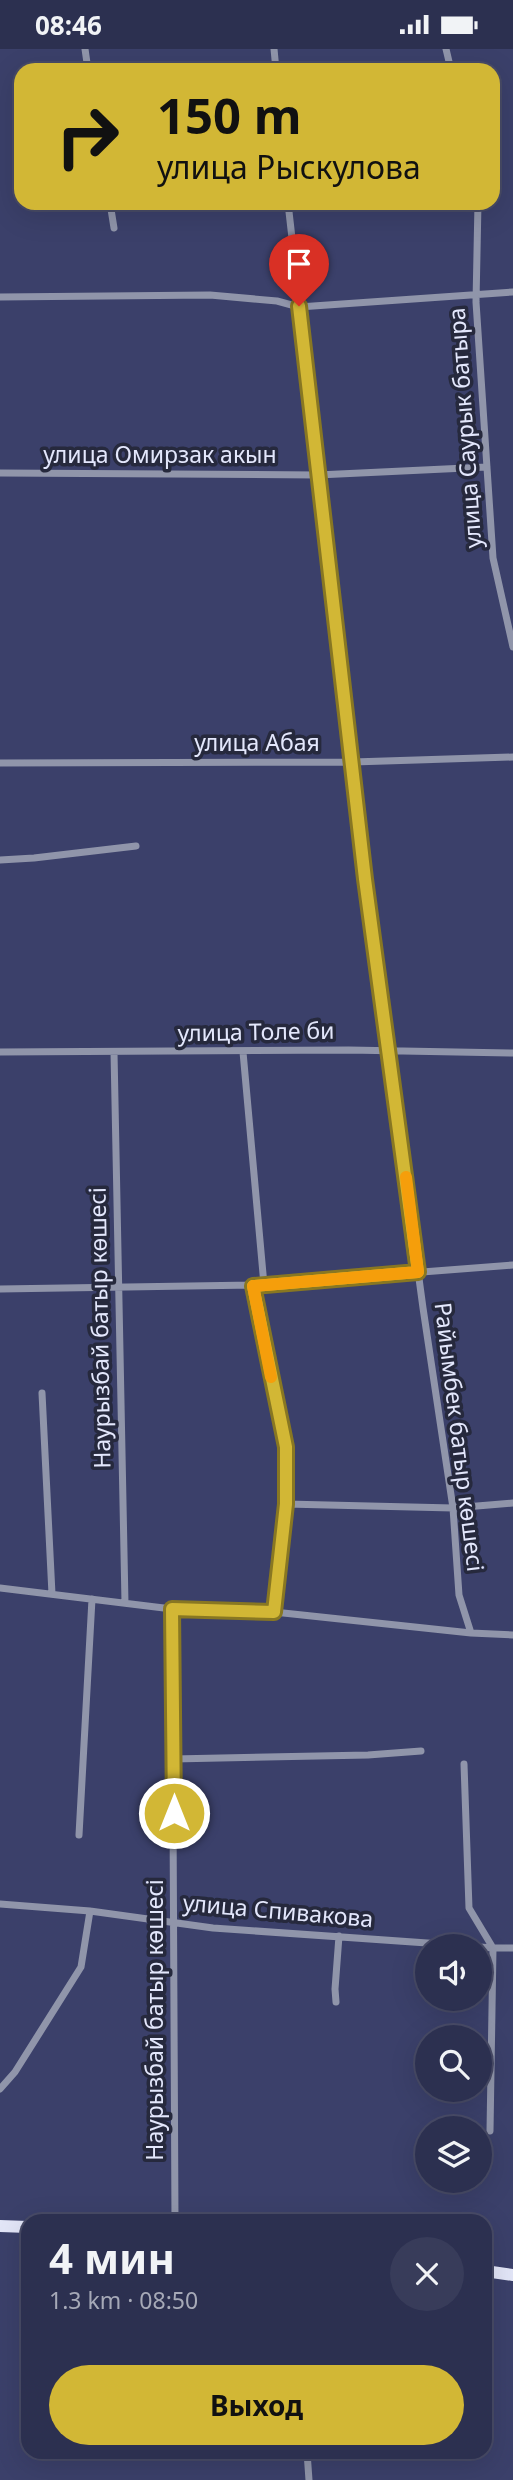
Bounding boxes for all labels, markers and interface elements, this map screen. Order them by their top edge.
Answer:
text: 08:46 [35,7,102,43]
text: 150 m [157,82,302,148]
icon: right [42,91,133,182]
text: улица Рыскулова [157,145,421,188]
pin [269,234,329,306]
icon: arrive [280,245,318,283]
street label: улица Саурык батыра [440,307,488,549]
street label: улица Омирзак акын [43,438,277,470]
street label: улица Абая [194,726,320,758]
street label: улица Толе би [177,1014,335,1048]
street label: Наурызбай батыр көшесі [81,1187,117,1469]
street label: Райымбек батыр көшесі [428,1301,492,1573]
position arrow [137,1776,211,1850]
street label: Наурызбай батыр көшесі [138,1879,170,2161]
street label: улица Спивакова [182,1886,375,1934]
map controls [415,1934,492,2193]
button: sound [415,1934,492,2011]
button: search [415,2025,492,2102]
button: layers [415,2116,492,2193]
text: 4 мин [49,2229,175,2286]
button: close [390,2237,464,2311]
text: 1.3 km · 08:50 [49,2284,198,2316]
button: Выход [49,2365,464,2445]

